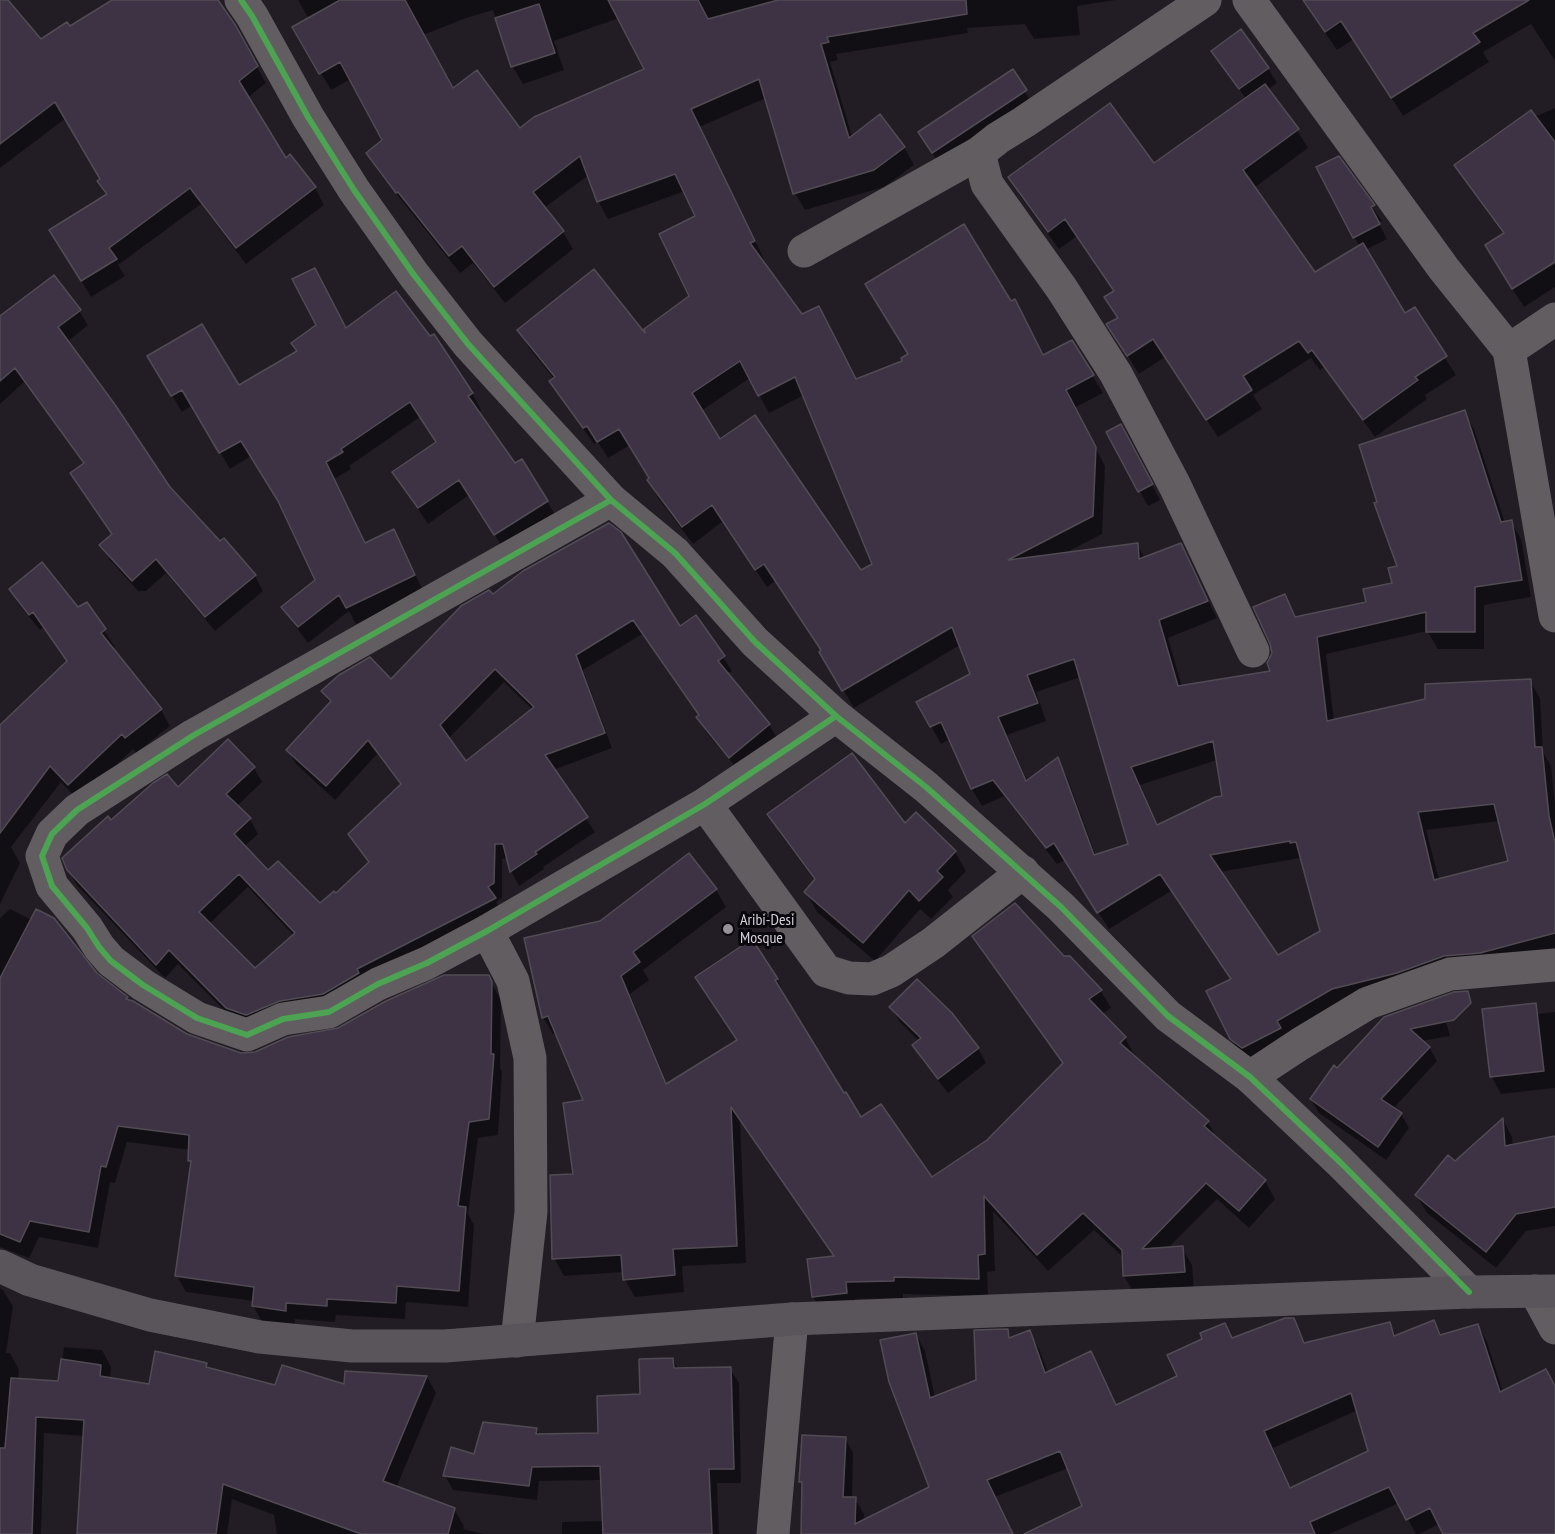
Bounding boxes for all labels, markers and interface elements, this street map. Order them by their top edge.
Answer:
place label: Aribi-Desi Mosque [740,910,794,948]
marker: Aribi-Desi Mosque [721,922,735,936]

